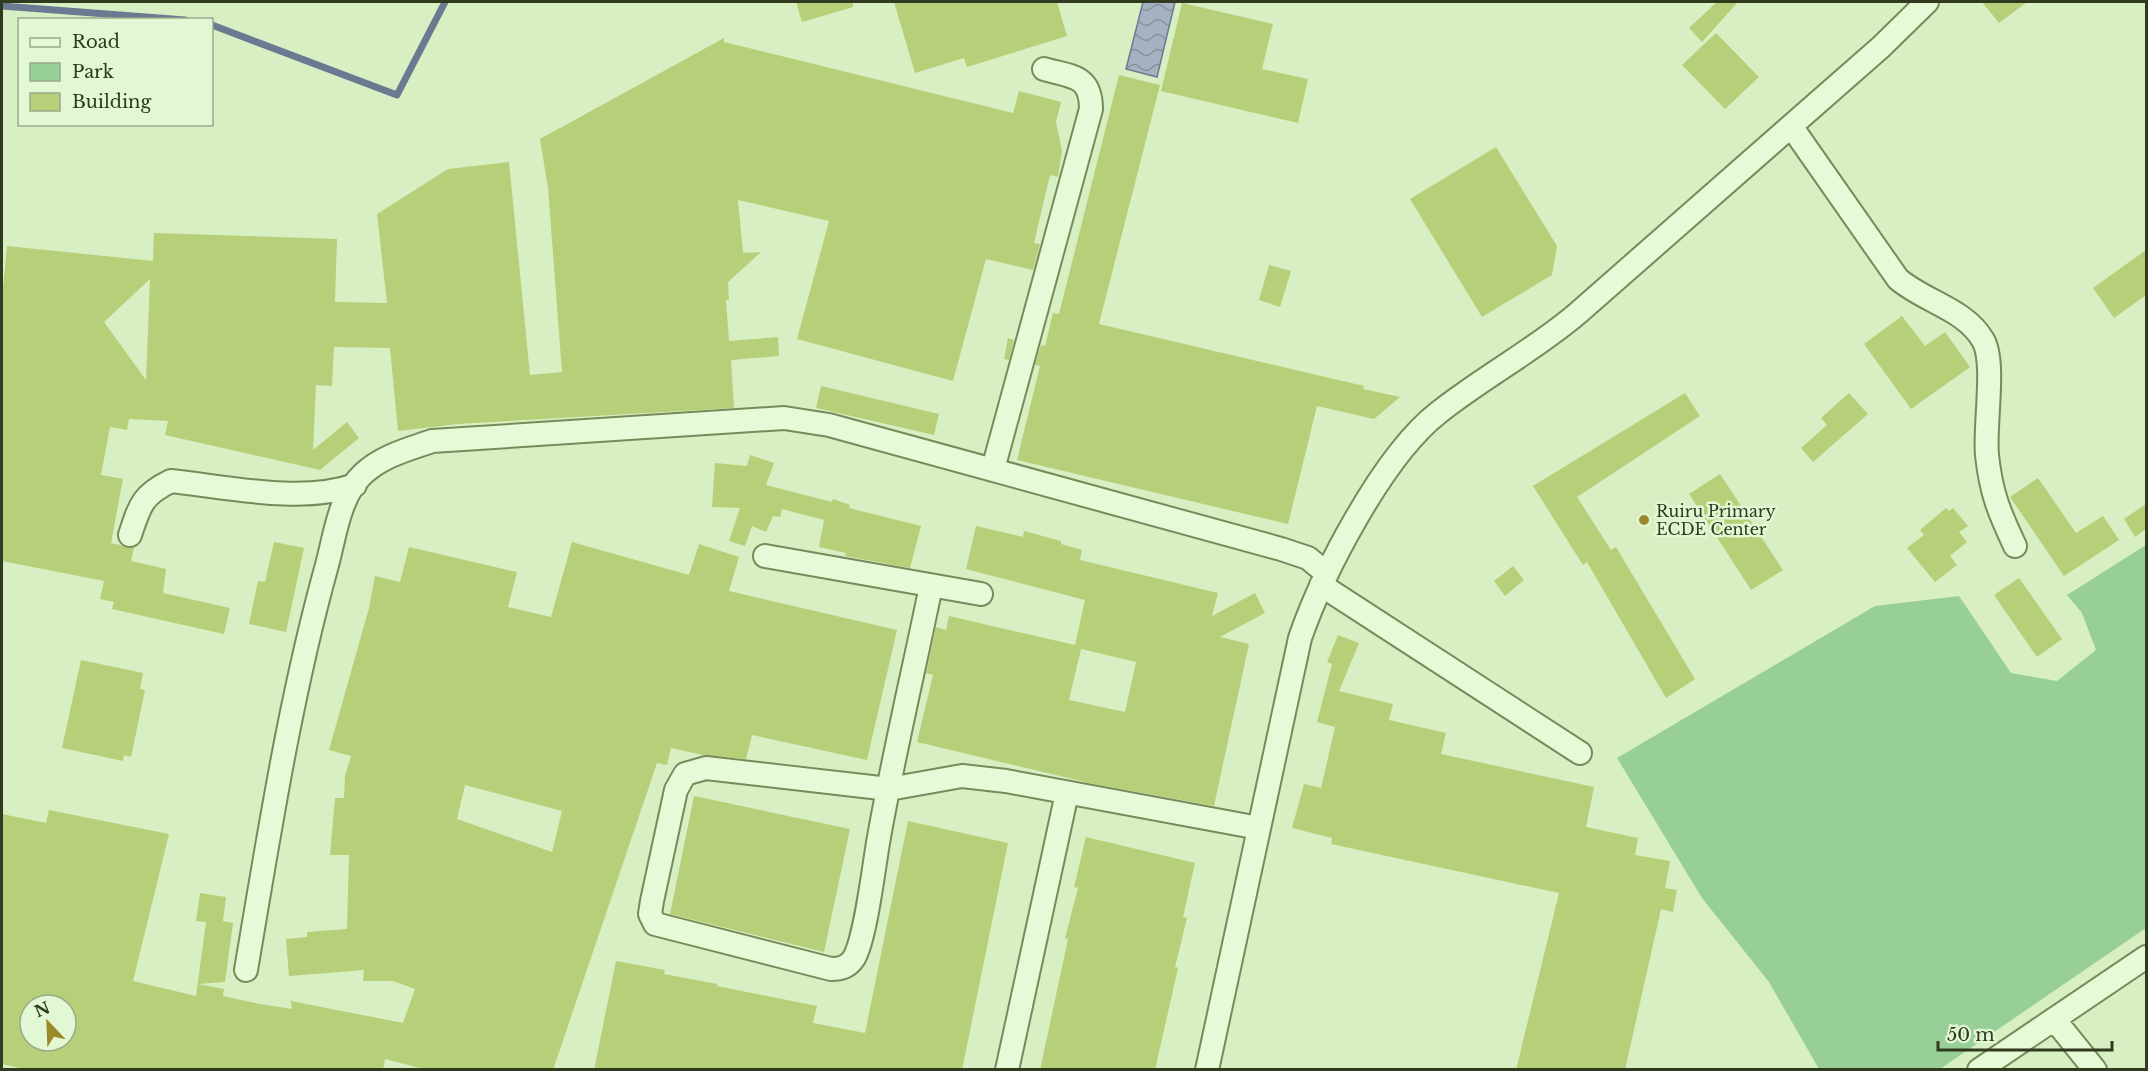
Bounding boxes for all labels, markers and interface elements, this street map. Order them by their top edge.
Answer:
legend [18,18,213,126]
text: Road [72,31,120,53]
text: Park [72,61,114,83]
text: Building [72,91,151,113]
place label: Ruiru Primary ECDE Center [1656,501,1776,539]
marker: Ruiru Primary ECDE Center [1637,513,1651,527]
north arrow [18,993,78,1053]
text: N [31,997,53,1021]
scale bar [1938,1014,2112,1052]
text: 50 m [1947,1024,1995,1046]

